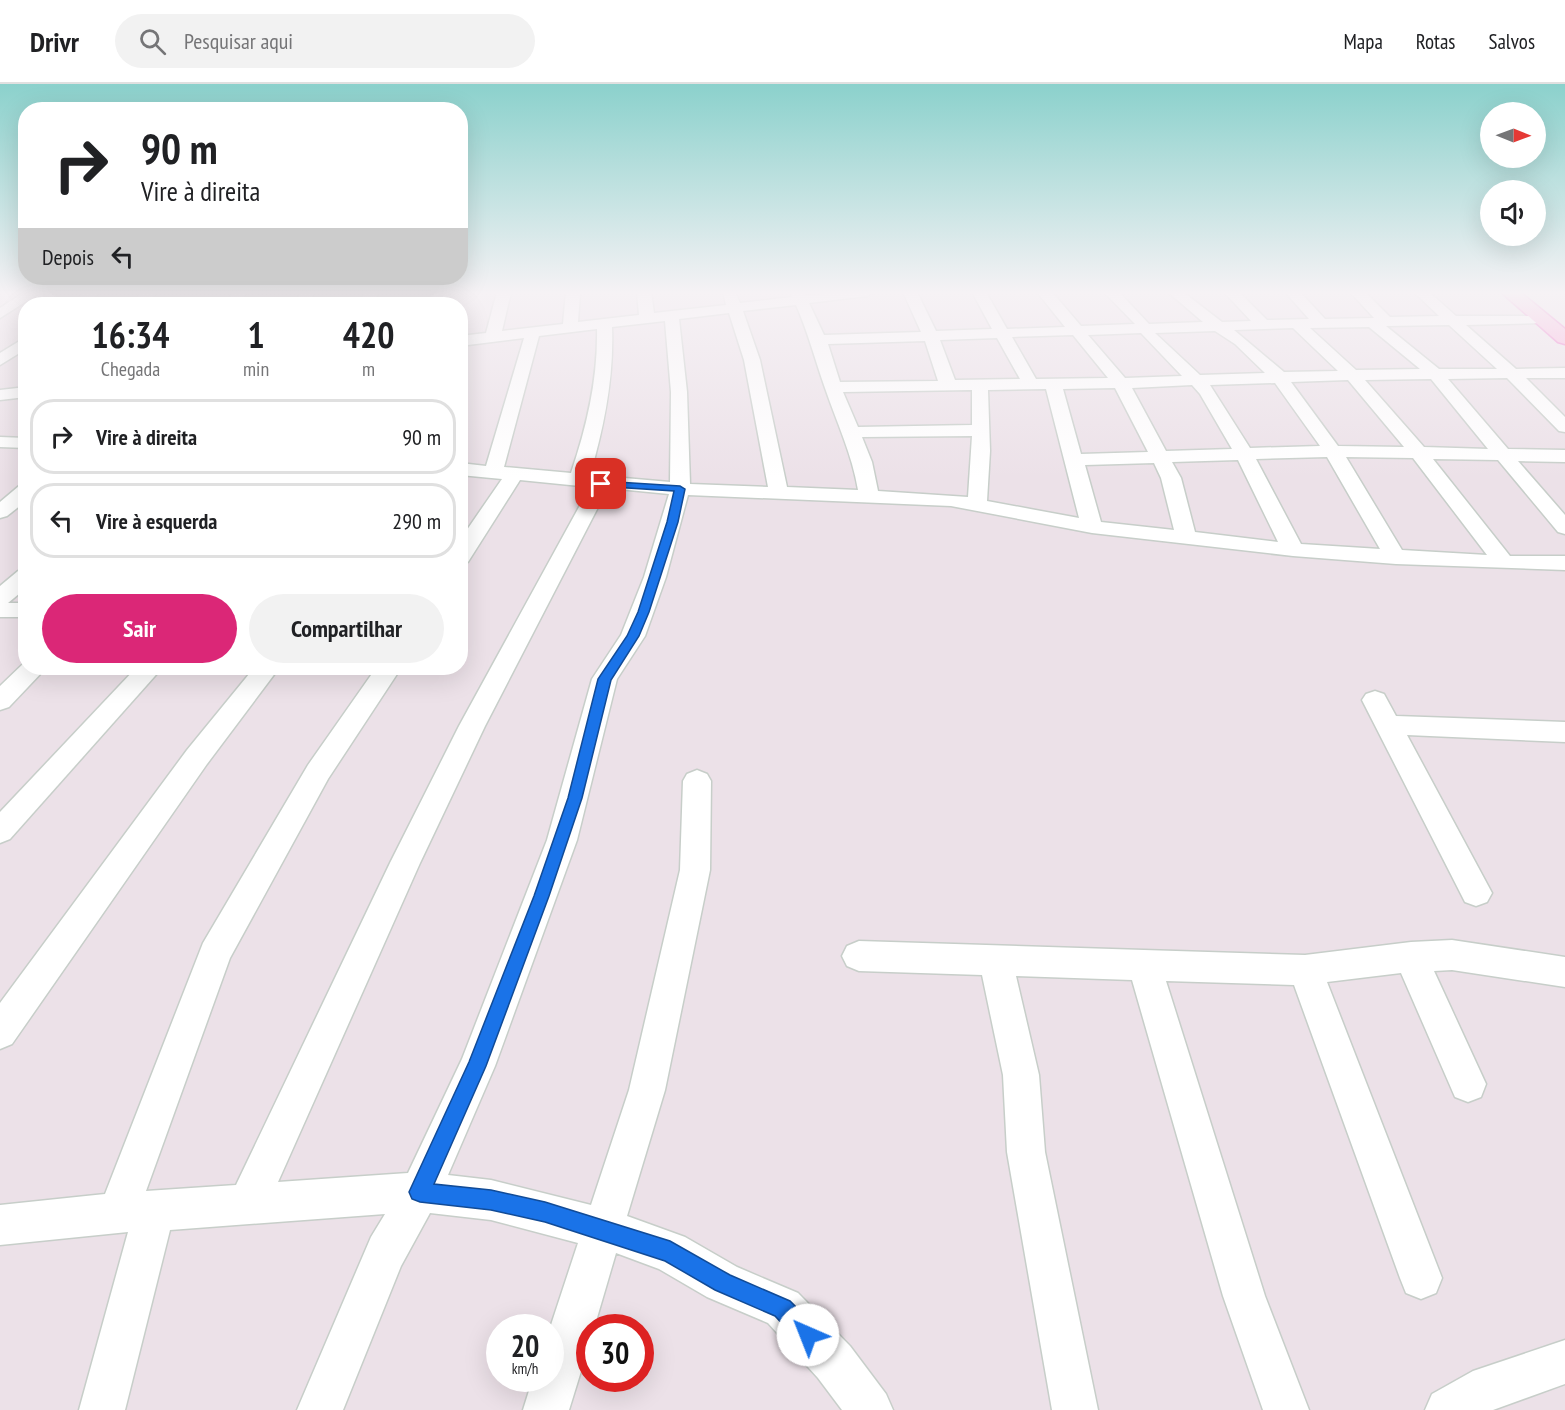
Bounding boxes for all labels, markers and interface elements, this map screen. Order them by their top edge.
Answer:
search box [115,14,535,68]
text: Drivr [30,23,79,60]
icon: search [136,25,169,58]
text: Pesquisar aqui [184,27,293,55]
text: Mapa [1343,28,1383,55]
text: Rotas [1416,28,1455,55]
text: Salvos [1488,28,1535,55]
north arrow [1480,102,1546,168]
map controls [1480,102,1546,246]
text: 90 m [141,121,218,176]
icon: right [42,126,120,204]
text: Vire à direita [141,174,260,208]
button: sound [1480,180,1546,246]
icon: left [106,240,139,273]
text: Depois [42,243,94,271]
text: 16:34 [92,311,169,358]
text: 1 [247,311,265,358]
text: 420 [343,311,394,358]
text: Chegada [101,356,160,382]
text: min [243,356,269,382]
text: m [362,356,375,382]
icon: right [45,420,78,453]
text: Vire à direita [96,423,197,451]
text: 90 m [402,423,441,451]
pin [575,458,626,509]
icon: arrive [584,467,617,500]
icon: left [45,504,78,537]
text: Vire à esquerda [96,507,217,535]
text: 290 m [392,507,441,535]
button: Sair [42,594,237,663]
button: Compartilhar [249,594,444,663]
position arrow [776,1303,840,1367]
speed limit sign: 30 [576,1314,654,1392]
text: 20 [511,1326,539,1365]
text: km/h [512,1359,538,1378]

